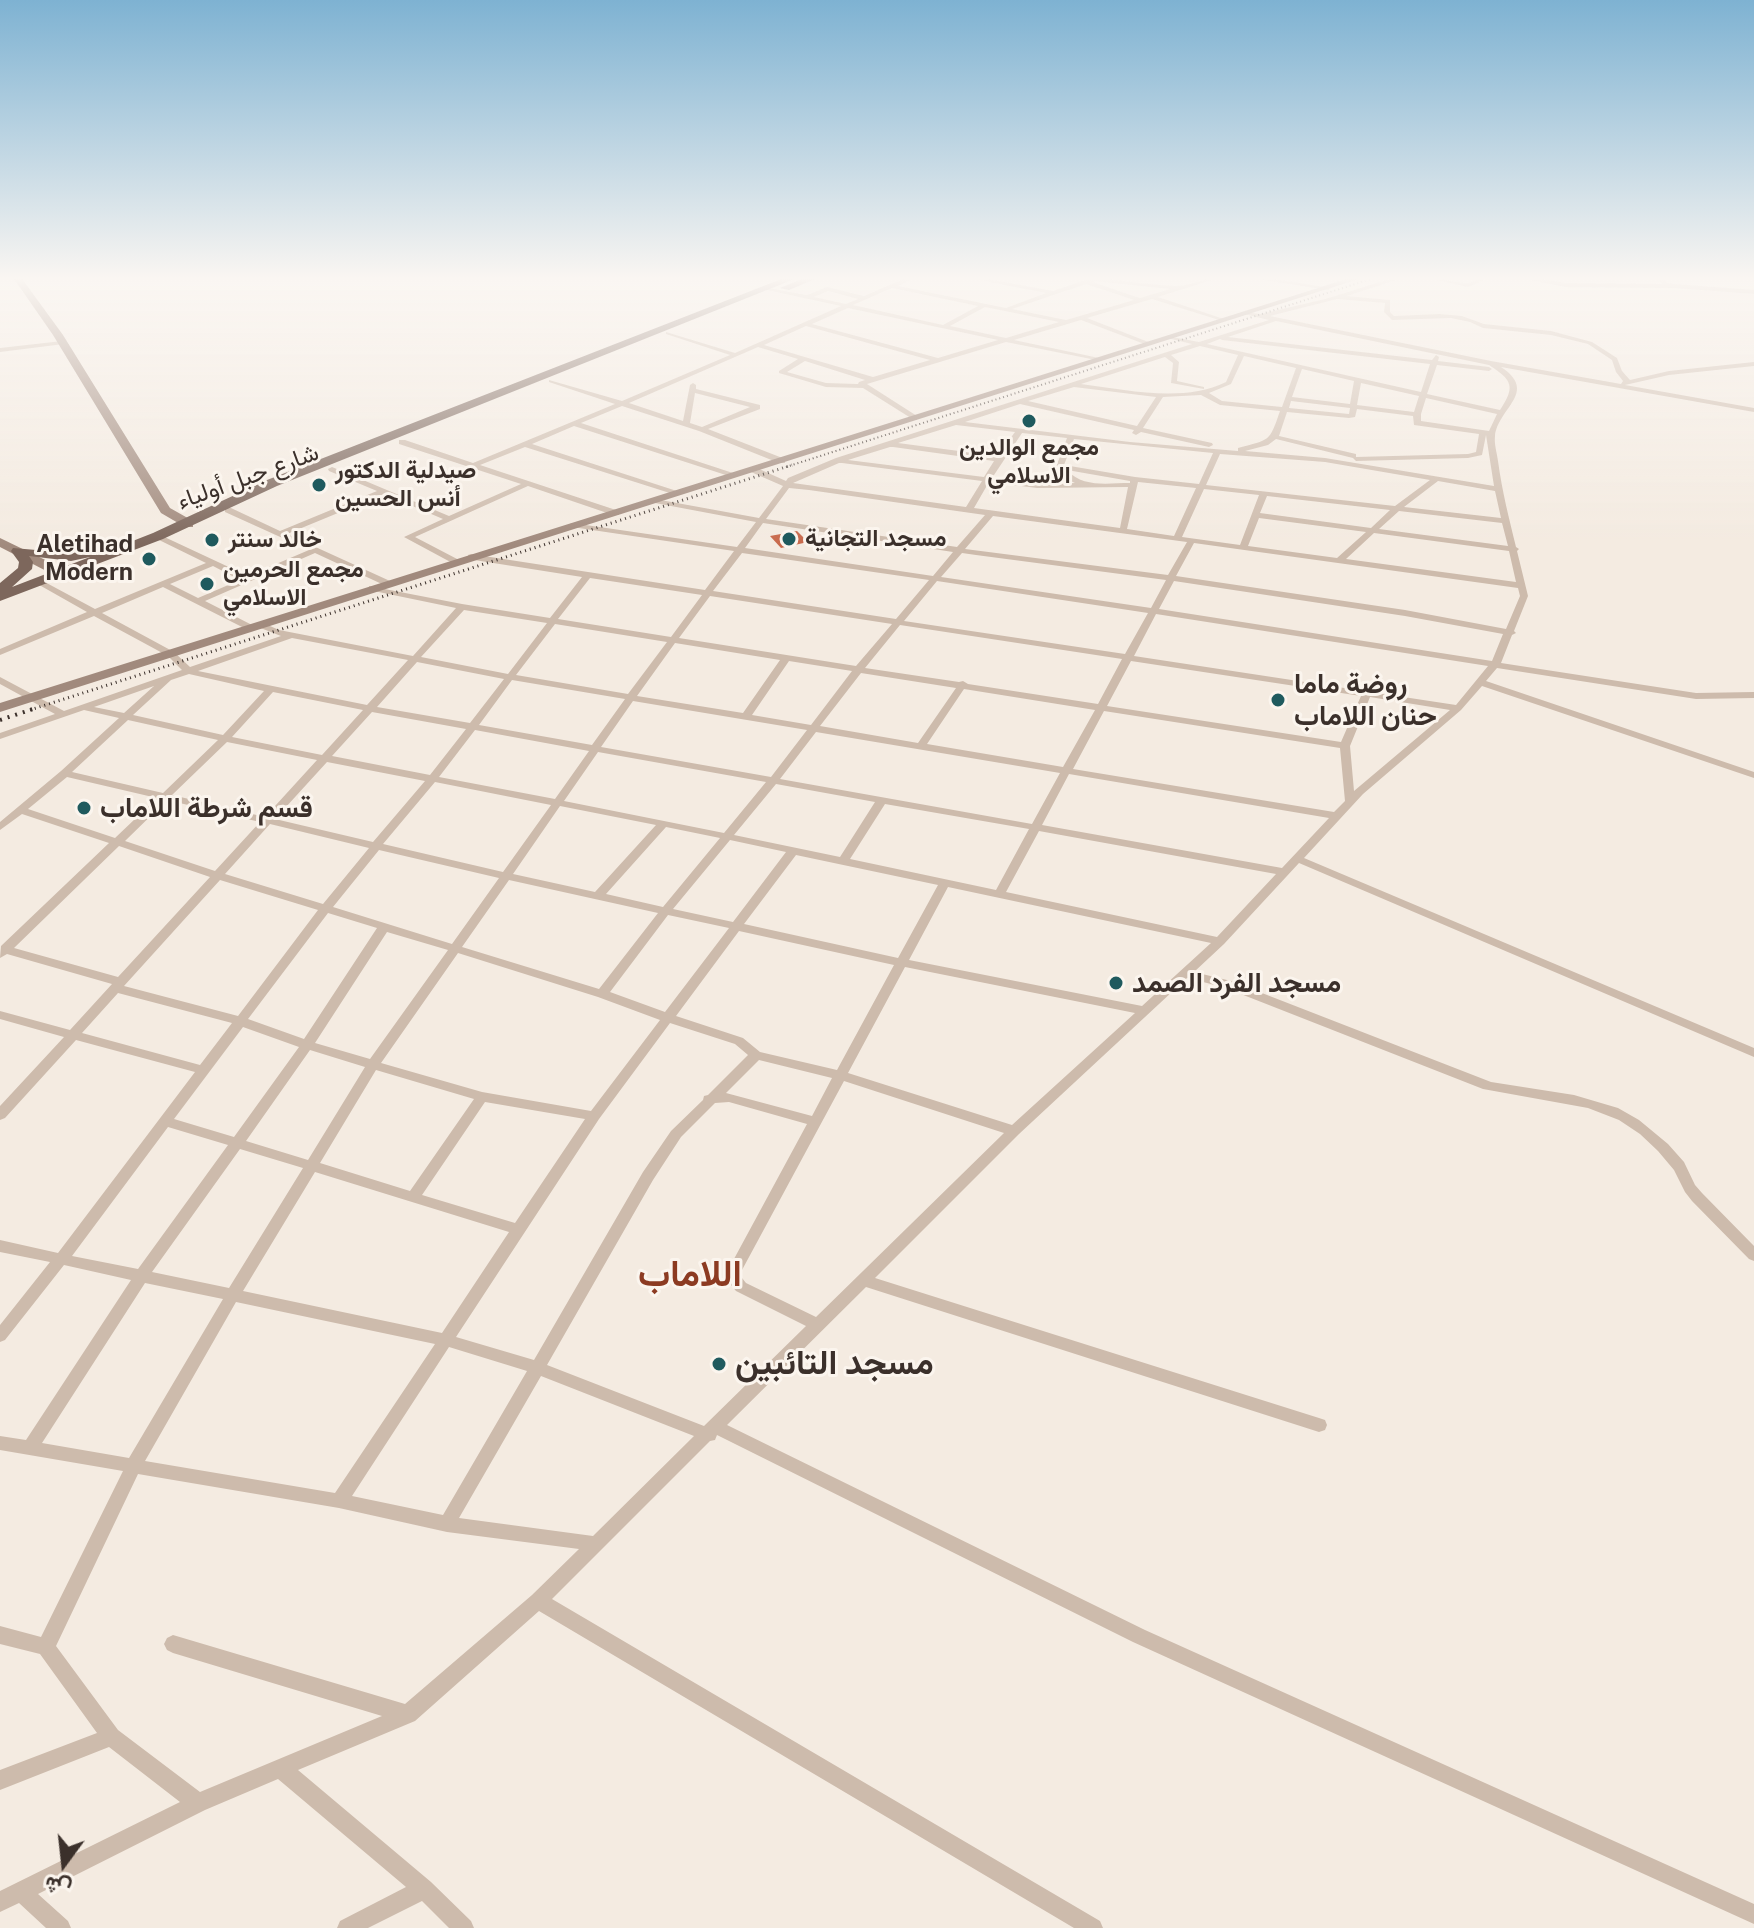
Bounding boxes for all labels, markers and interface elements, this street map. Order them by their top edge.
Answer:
marker: مجمع الوالدين الاسلامي [1020,412,1038,430]
place label: مجمع الوالدين الاسلامي [959,434,1099,490]
street label: شارع جبل أولياء [173,438,323,516]
place label: صيدلية الدكتور أنس الحسين [335,457,476,513]
marker: صيدلية الدكتور أنس الحسين [310,476,328,494]
place label: مسجد التجانية [805,525,947,553]
place label: خالد سنتر [228,526,322,554]
marker: مسجد التجانية [780,530,798,548]
place label: Aletihad Modern [36,531,133,587]
marker: خالد سنتر [203,531,221,549]
marker: Aletihad Modern [140,550,158,568]
place label: مجمع الحرمين الاسلامي [223,556,364,612]
marker: مجمع الحرمين الاسلامي [198,575,216,593]
place label: روضة ماما حنان اللاماب [1294,667,1437,733]
marker: روضة ماما حنان اللاماب [1269,691,1287,709]
place label: قسم شرطة اللاماب [100,791,313,825]
marker: قسم شرطة اللاماب [75,799,93,817]
place label: مسجد الفرد الصمد [1132,966,1341,1000]
marker: مسجد الفرد الصمد [1107,974,1125,992]
district label: اللاماب [638,1253,742,1297]
place label: مسجد التائبين [735,1344,934,1384]
marker: مسجد التائبين [710,1355,728,1373]
north arrow [24,1824,104,1904]
text: ش [42,1871,74,1903]

